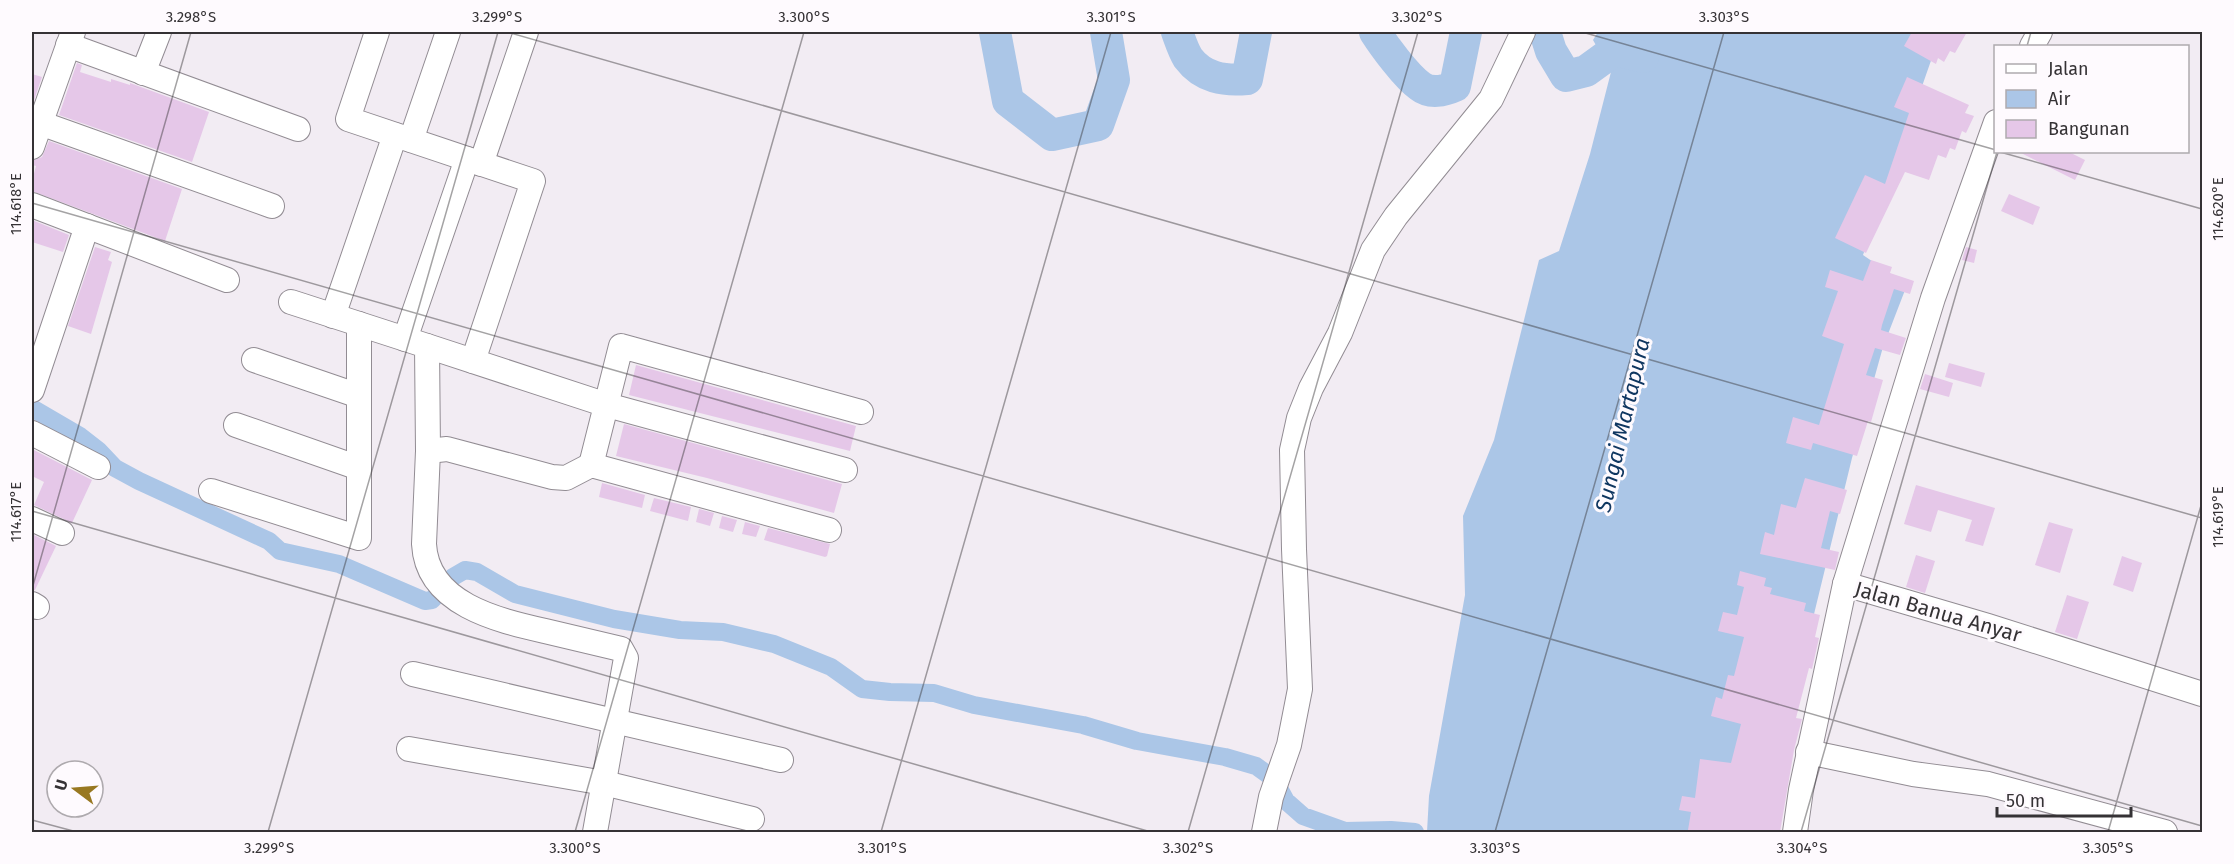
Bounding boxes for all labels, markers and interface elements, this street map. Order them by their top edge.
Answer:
text: 3.298°S [166,8,216,26]
text: 3.299°S [472,8,522,26]
text: 3.300°S [778,8,830,26]
text: 3.301°S [1086,8,1136,26]
text: 3.302°S [1392,8,1442,26]
text: 3.303°S [1699,8,1749,26]
legend [1994,45,2189,153]
text: Jalan [2048,58,2089,80]
text: Air [2048,88,2070,110]
text: Bangunan [2048,118,2130,140]
text: 114.618°E [7,173,25,235]
text: 114.620°E [2209,177,2227,241]
water label: Sungai Martapura [1589,335,1656,516]
text: 114.617°E [7,482,25,542]
text: 114.619°E [2209,486,2227,548]
street label: Jalan Banua Anyar [1852,576,2024,648]
north arrow [45,759,105,819]
text: U [50,777,72,793]
scale bar [1997,780,2130,818]
text: 50 m [2006,790,2045,812]
text: 3.299°S [244,839,294,857]
text: 3.300°S [549,839,601,857]
text: 3.301°S [857,839,907,857]
text: 3.302°S [1163,839,1213,857]
text: 3.303°S [1470,839,1520,857]
text: 3.304°S [1776,839,1828,857]
text: 3.305°S [2083,839,2133,857]

